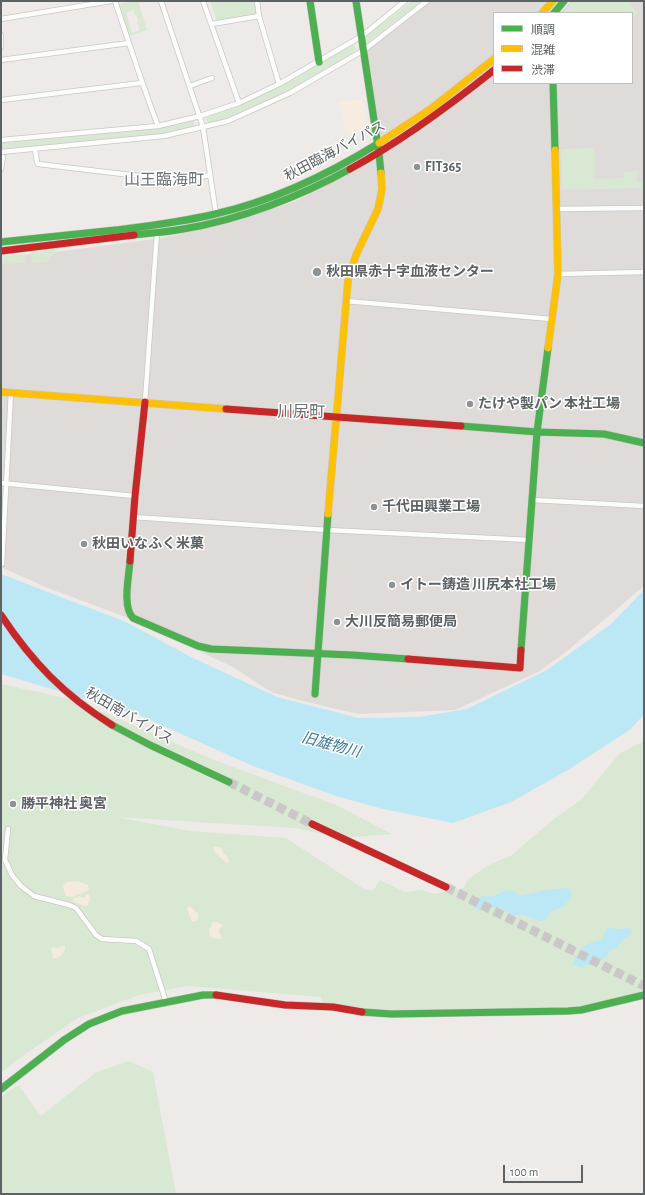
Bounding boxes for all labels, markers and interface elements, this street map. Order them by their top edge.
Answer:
legend [493,12,633,84]
text: 順調 [531,24,555,36]
text: 混雑 [531,44,555,56]
text: 渋滞 [531,64,555,76]
street label: 秋田臨海バイパス [282,117,388,185]
place label: FIT365 [425,159,461,175]
marker: FIT365 [412,162,422,172]
district label: 山王臨海町 [124,170,204,190]
place label: 秋田県赤十字血液センター [326,264,494,280]
marker: 秋田県赤十字血液センター [311,266,323,278]
place label: たけや製パン 本社工場 [478,396,620,412]
marker: たけや製パン 本社工場 [465,399,475,409]
district label: 川尻町 [277,402,325,422]
place label: 千代田興業工場 [382,499,480,515]
marker: 千代田興業工場 [369,502,379,512]
place label: 秋田いなふく米菓 [92,536,204,552]
marker: 秋田いなふく米菓 [79,539,89,549]
place label: イトー鋳造 川尻本社工場 [400,577,556,593]
marker: イトー鋳造 川尻本社工場 [387,580,397,590]
place label: 大川反簡易郵便局 [345,614,457,630]
marker: 大川反簡易郵便局 [332,617,342,627]
street label: 秋田南バイパス [82,684,176,748]
water label: 旧雄物川 [300,729,362,761]
place label: 勝平神社 奥宮 [21,796,107,812]
marker: 勝平神社 奥宮 [8,799,18,809]
scale bar [505,1157,585,1183]
text: 100 m [510,1166,538,1178]

